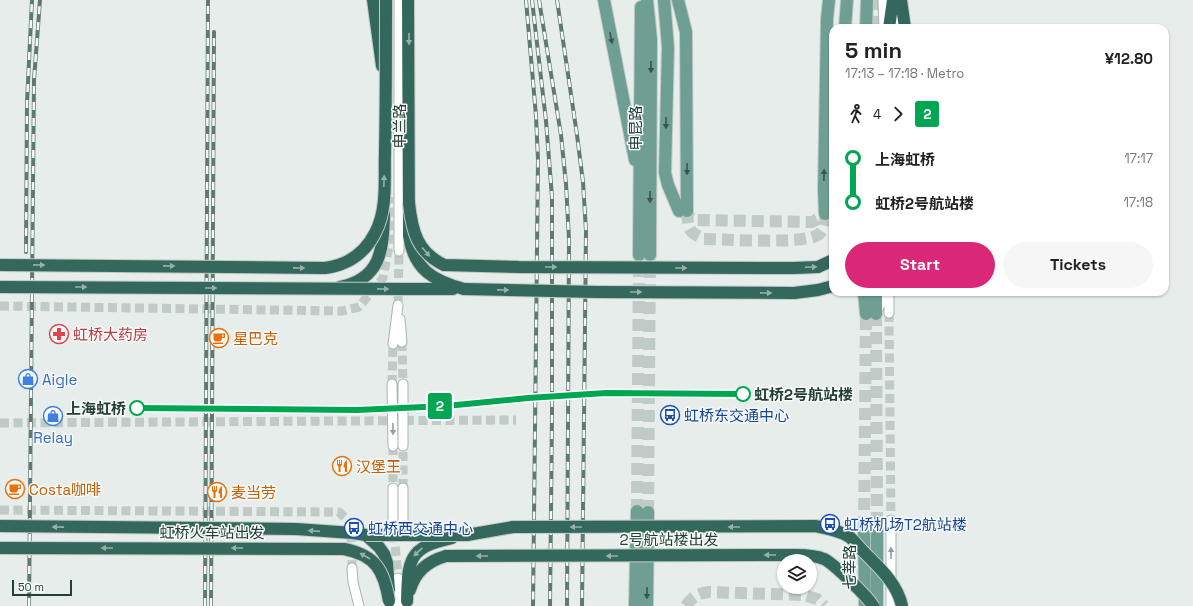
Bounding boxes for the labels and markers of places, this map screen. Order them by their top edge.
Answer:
pharmacy icon: 虹桥大药房 [48,323,70,345]
place label: 虹桥大药房 [73,325,148,344]
cafe icon: 星巴克 [208,327,230,349]
place label: 星巴克 [233,329,278,348]
shop icon: Aigle [17,368,39,390]
place label: Aigle [42,370,77,389]
place label: 虹桥2号航站楼 [754,385,853,404]
marker: 虹桥2号航站楼 [735,386,751,402]
place label: 上海虹桥 [66,399,126,418]
marker: 上海虹桥 [129,400,145,416]
bus stop icon: 虹桥东交通中心 [659,404,681,426]
shop icon: Relay [42,405,64,427]
place label: 虹桥东交通中心 [684,406,789,425]
place label: Relay [33,428,73,447]
restaurant icon: 汉堡王 [331,455,353,477]
place label: 汉堡王 [356,457,401,476]
cafe icon: Costa咖啡 [4,478,26,500]
place label: Costa咖啡 [29,480,101,499]
restaurant icon: 麦当劳 [206,481,228,503]
place label: 麦当劳 [231,483,276,502]
bus stop icon: 虹桥机场T2航站楼 [819,513,841,535]
place label: 虹桥机场T2航站楼 [844,515,967,534]
bus stop icon: 虹桥西交通中心 [343,517,365,539]
place label: 虹桥西交通中心 [368,519,473,538]

